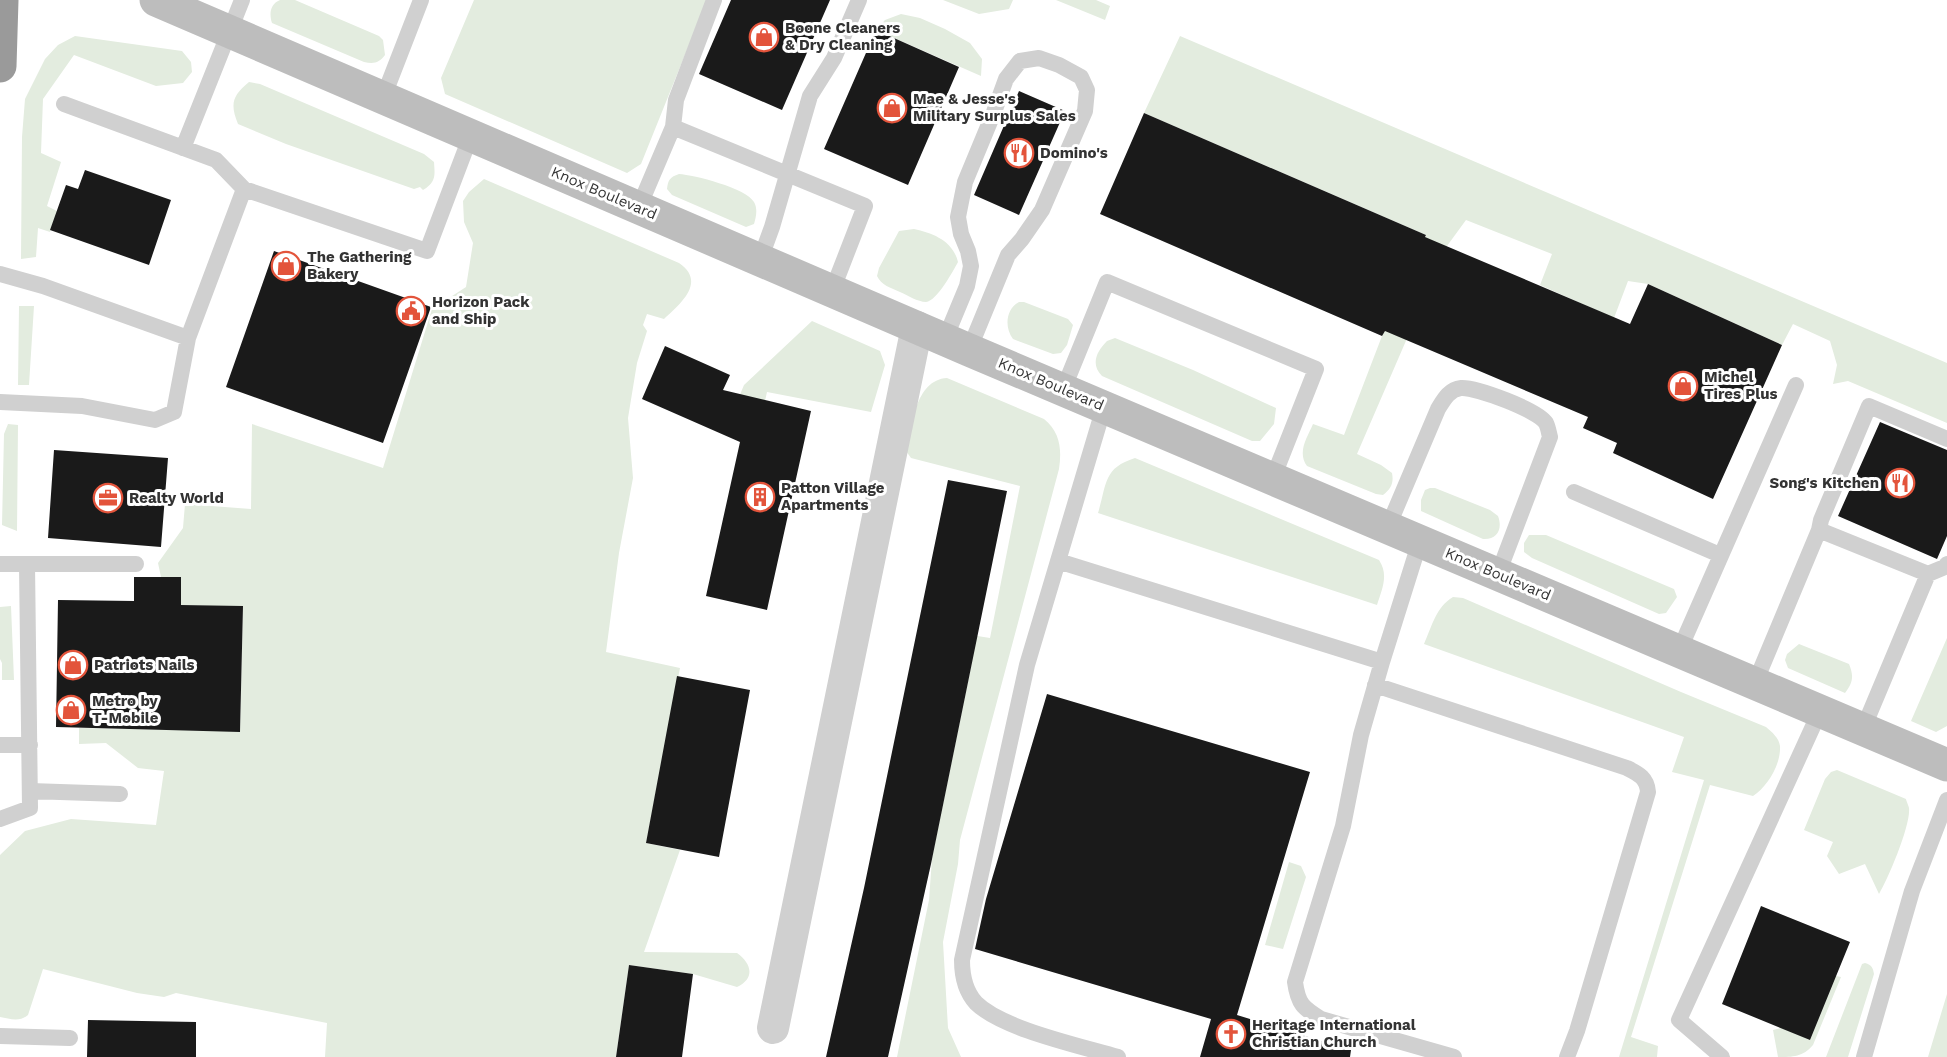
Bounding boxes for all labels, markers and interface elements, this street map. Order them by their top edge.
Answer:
place label: Boone Cleaners & Dry Cleaning [785,19,900,54]
shop icon: Boone Cleaners & Dry Cleaning [748,21,780,53]
place label: Mae & Jesse's Military Surplus Sales [913,90,1076,125]
shop icon: Mae & Jesse's Military Surplus Sales [876,92,908,124]
restaurant icon: Domino's [1003,137,1035,169]
place label: Domino's [1040,144,1108,162]
street label: Knox Boulevard [548,163,660,223]
place label: The Gathering Bakery [307,248,412,283]
shop icon: The Gathering Bakery [270,250,302,282]
place label: Horizon Pack and Ship [432,293,530,328]
public building icon: Horizon Pack and Ship [395,295,427,327]
street label: Knox Boulevard [995,354,1107,414]
place label: Michel Tires Plus [1704,368,1778,403]
shop icon: Michel Tires Plus [1667,370,1699,402]
restaurant icon: Song's Kitchen [1884,467,1916,499]
place label: Song's Kitchen [1770,474,1879,492]
place label: Patton Village Apartments [781,479,885,514]
building icon: Patton Village Apartments [744,481,776,513]
office icon: Realty World [92,482,124,514]
place label: Realty World [129,489,224,507]
street label: Knox Boulevard [1442,544,1554,604]
shop icon: Patriots Nails [57,649,89,681]
place label: Patriots Nails [94,656,195,674]
place label: Metro by T-Mobile [92,692,159,727]
shop icon: Metro by T-Mobile [55,694,87,726]
place label: Heritage International Christian Church [1252,1016,1416,1051]
church icon: Heritage International Christian Church [1215,1018,1247,1050]

